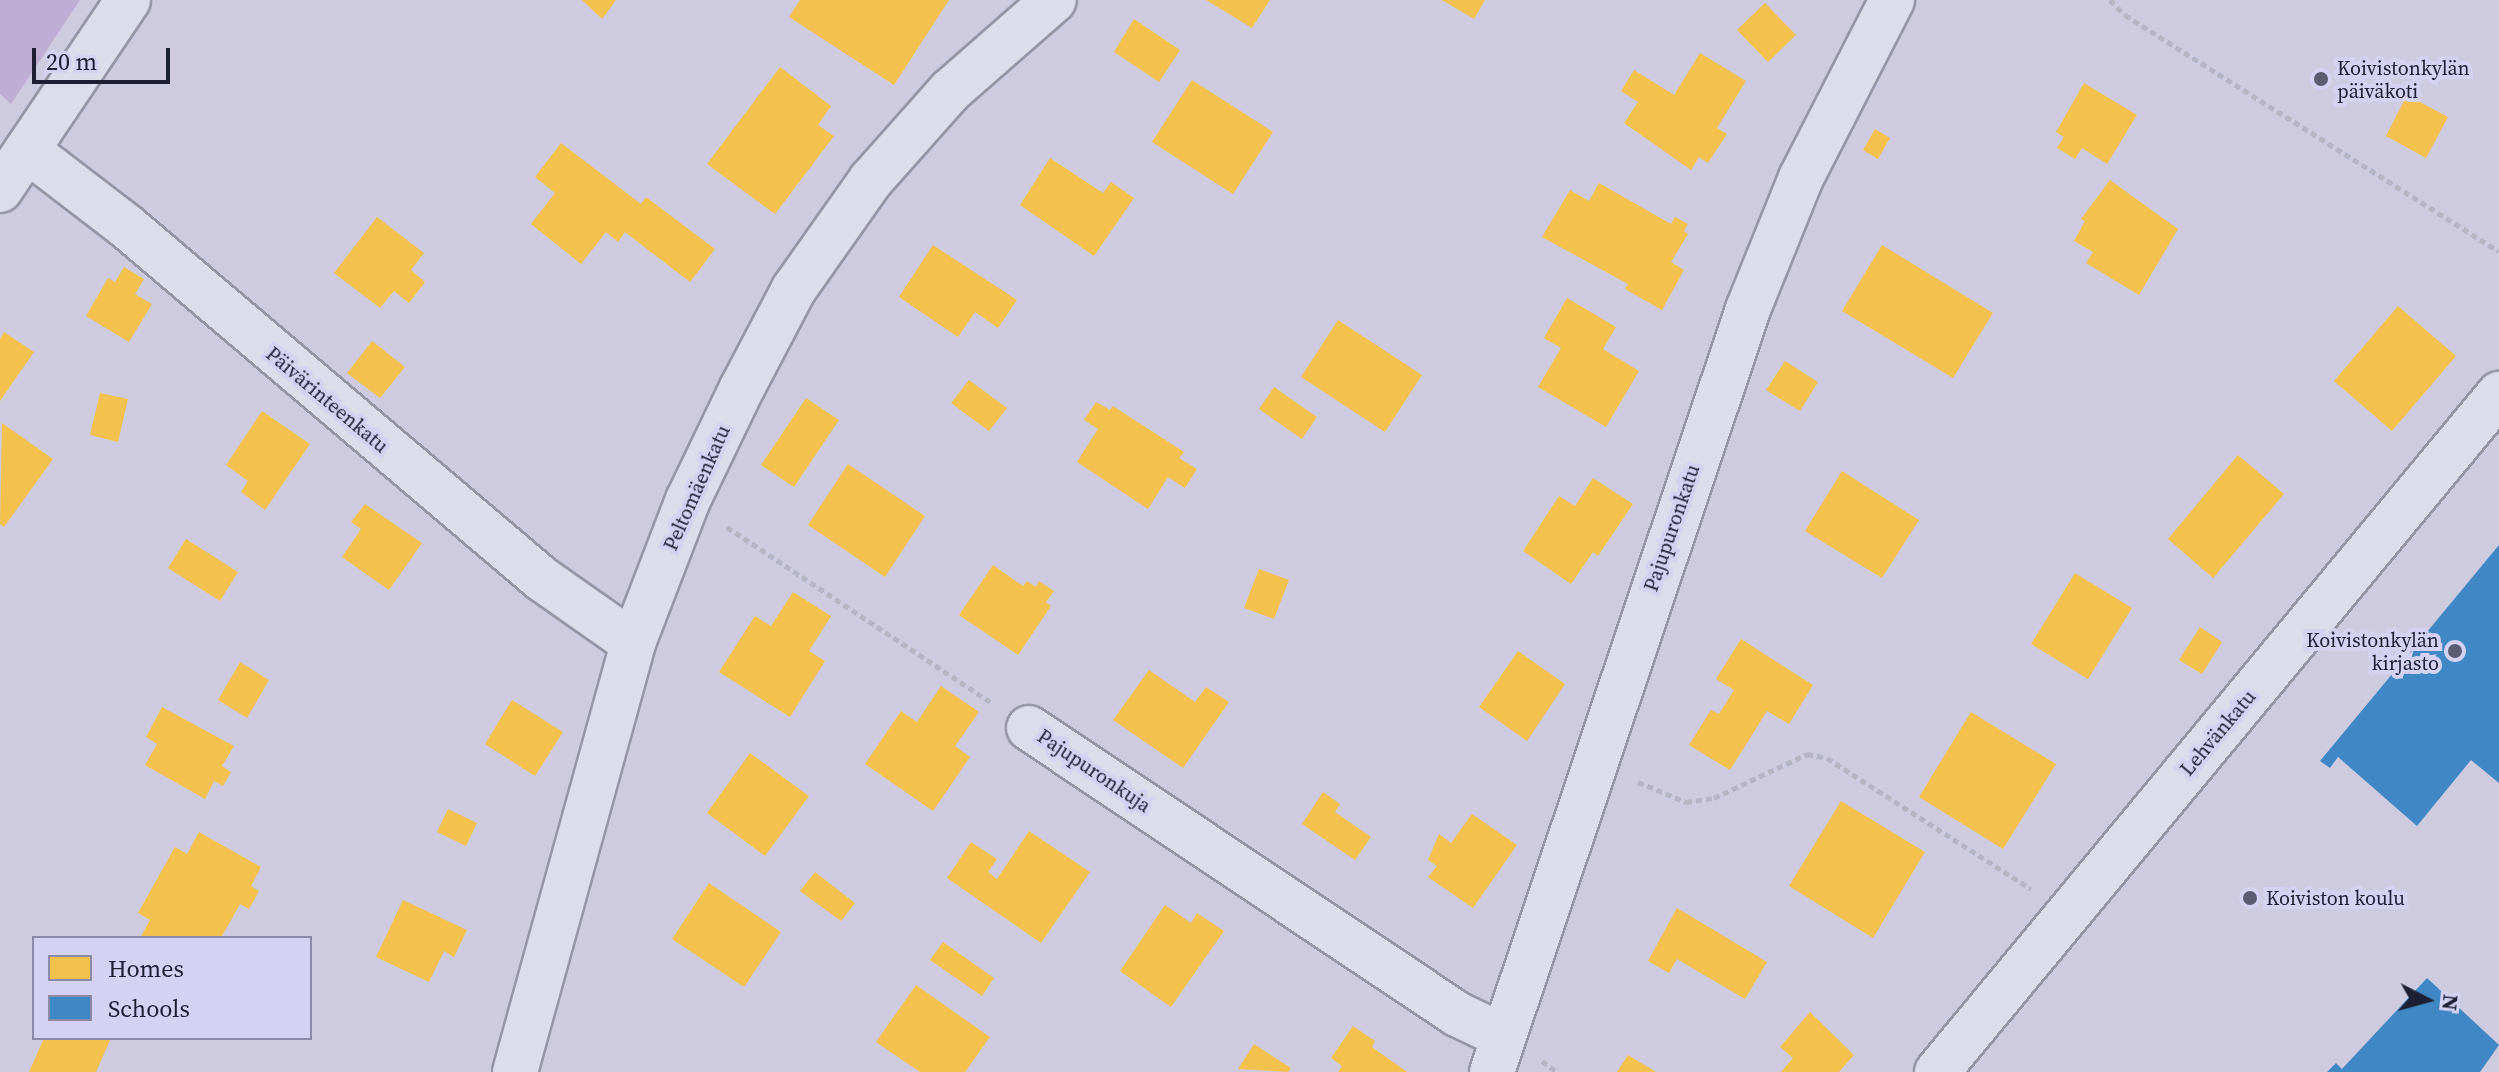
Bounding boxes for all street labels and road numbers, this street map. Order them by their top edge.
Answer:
street label: Päivärinteenkatu [261,342,393,458]
street label: Peltomäenkatu [659,422,735,554]
street label: Pajupuronkatu [1639,461,1705,595]
street label: Lehvänkatu [2175,685,2261,781]
street label: Pajupuronkuja [1033,724,1155,818]

